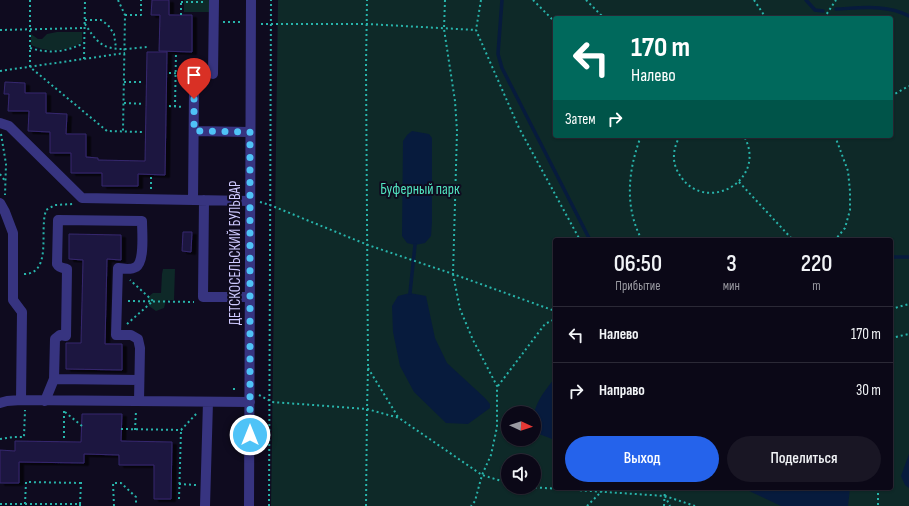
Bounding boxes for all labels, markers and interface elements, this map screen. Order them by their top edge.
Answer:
text: 170 m [631,31,690,64]
icon: left [565,32,617,84]
pin [177,58,211,99]
icon: arrive [183,64,205,86]
text: Налево [631,65,676,86]
icon: right [604,108,626,130]
text: Затем [565,110,596,129]
park label: Буферный парк [380,180,460,199]
street label: ДЕТСКОСЕЛЬСКИЙ БУЛЬВАР [226,181,245,325]
text: 06:50 [614,249,662,278]
text: 3 [726,249,737,278]
text: 220 [801,249,832,278]
text: Прибытие [615,278,660,294]
text: мин [723,278,740,294]
text: m [812,278,821,294]
icon: left [565,324,587,346]
text: Налево [599,325,639,344]
text: 170 m [851,325,881,344]
icon: right [565,380,587,402]
text: Направо [599,381,645,400]
text: 30 m [856,381,881,400]
north arrow [501,406,541,446]
map controls [501,406,541,494]
position arrow [229,414,271,456]
button: Выход [565,436,719,482]
button: Поделиться [727,436,881,482]
button: sound [501,454,541,494]

